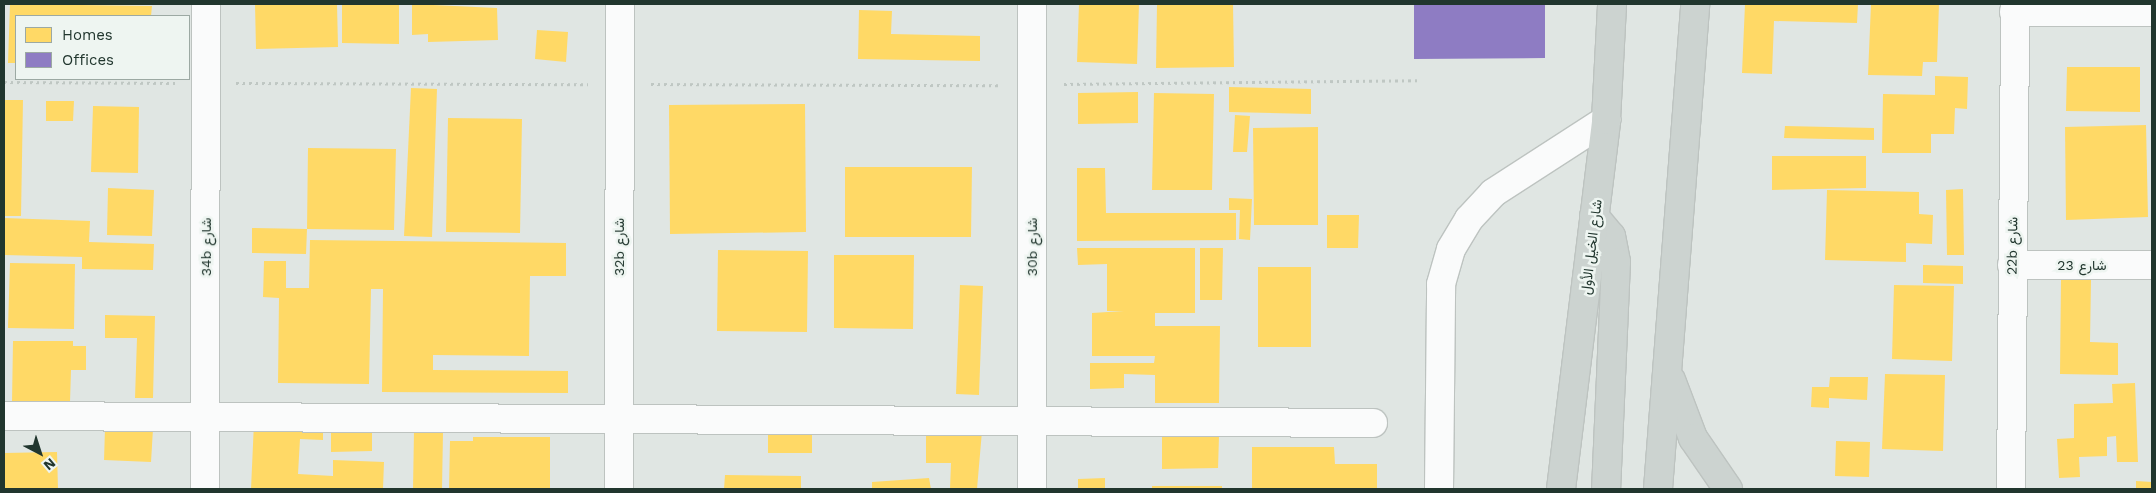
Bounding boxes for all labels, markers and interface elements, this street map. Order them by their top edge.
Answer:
legend [15,15,190,80]
text: Homes [62,26,113,44]
text: Offices [62,51,114,69]
street label: شارع الخيل الأول [1577,198,1605,296]
street label: 22b شارع [2003,217,2021,275]
street label: 34b شارع [198,218,214,276]
street label: 32b شارع [611,218,627,276]
street label: 30b شارع [1024,218,1040,276]
street label: شارع 23 [2057,257,2107,273]
north arrow [15,428,65,478]
text: N [41,455,59,474]

